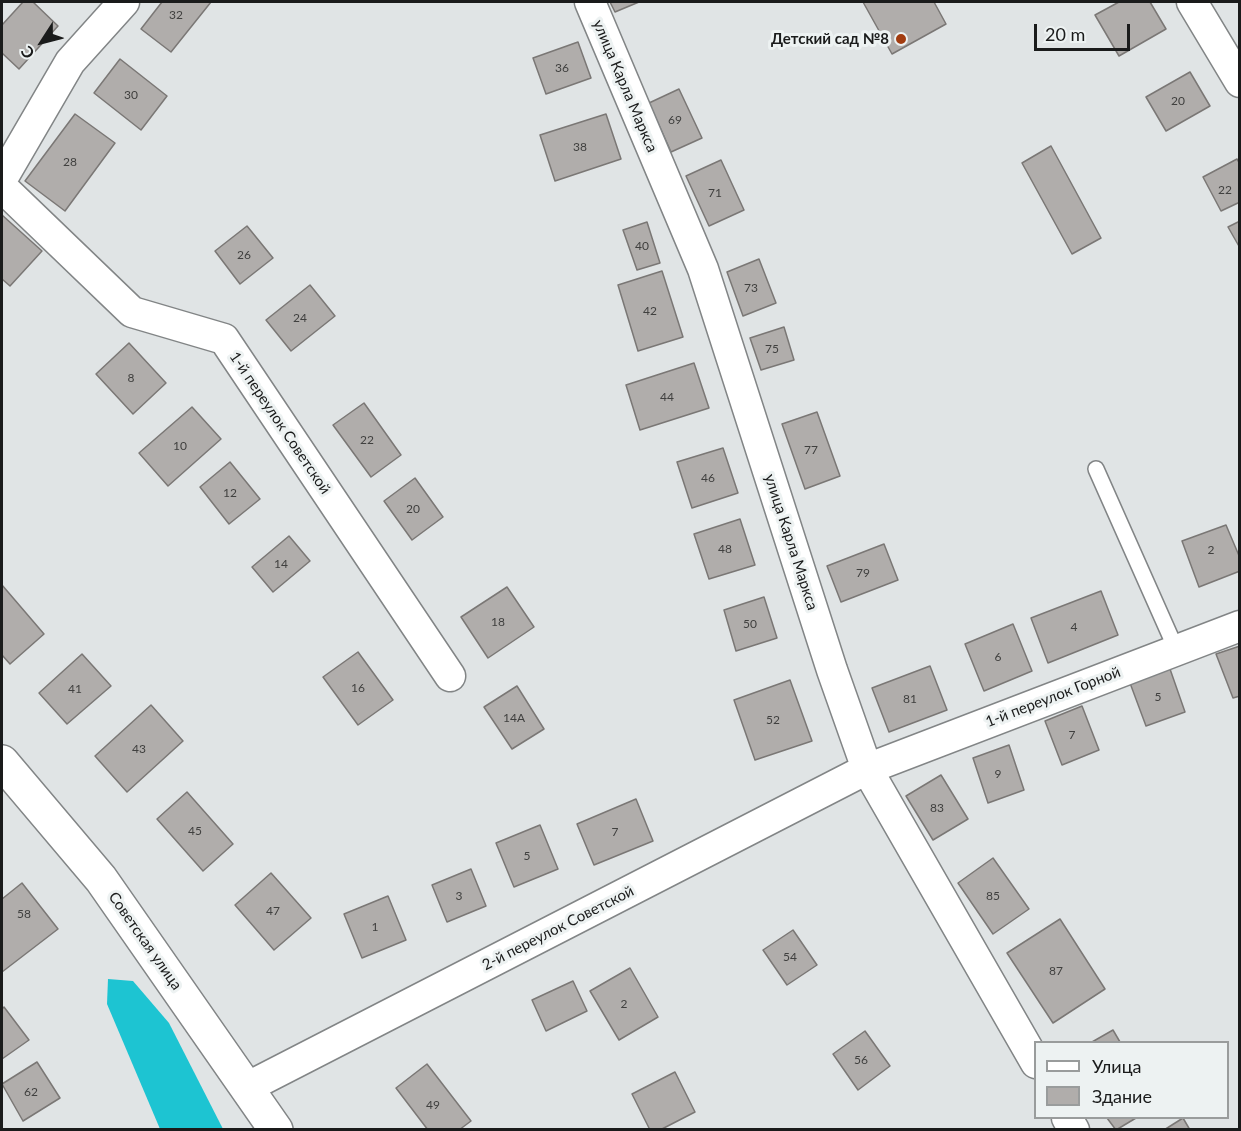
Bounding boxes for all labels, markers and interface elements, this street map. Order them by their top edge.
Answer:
house number: 32 [169,8,183,22]
north arrow [12,12,72,72]
scale bar [1037,12,1133,50]
street label: улица Карла Маркса [589,17,661,155]
text: 20 m [1045,23,1085,45]
place label: Детский сад №8 [771,30,889,48]
marker: Детский сад №8 [894,32,908,46]
text: С [16,43,38,63]
house number: 36 [555,61,569,75]
house number: 30 [124,88,138,102]
house number: 20 [1171,94,1185,108]
house number: 69 [668,113,682,127]
house number: 38 [573,140,587,154]
house number: 28 [63,155,77,169]
house number: 22 [1218,183,1232,197]
house number: 71 [708,186,722,200]
house number: 40 [635,239,649,253]
house number: 26 [237,248,251,262]
house number: 73 [744,281,758,295]
house number: 42 [643,304,657,318]
house number: 24 [293,311,307,325]
house number: 75 [765,342,779,356]
street label: 1-й переулок Советской [226,348,334,498]
house number: 8 [128,371,134,385]
house number: 44 [660,390,674,404]
house number: 22 [360,433,374,447]
house number: 10 [173,439,187,453]
house number: 77 [804,443,818,457]
house number: 46 [701,471,715,485]
street label: улица Карла Маркса [760,472,822,612]
house number: 12 [223,486,237,500]
house number: 20 [406,502,420,516]
house number: 48 [718,542,732,556]
house number: 2 [1208,543,1214,557]
house number: 14 [274,557,288,571]
house number: 79 [856,566,870,580]
house number: 18 [491,615,505,629]
house number: 50 [743,617,757,631]
house number: 4 [1071,620,1077,634]
house number: 6 [995,650,1001,664]
street label: 1-й переулок Горной [983,663,1123,731]
house number: 16 [351,681,365,695]
house number: 41 [68,682,82,696]
house number: 5 [1155,690,1161,704]
house number: 81 [903,692,917,706]
house number: 14А [503,711,525,725]
house number: 52 [766,713,780,727]
house number: 7 [1069,728,1075,742]
house number: 43 [132,742,146,756]
house number: 9 [995,767,1001,781]
house number: 83 [930,801,944,815]
house number: 45 [188,824,202,838]
house number: 7 [612,825,618,839]
house number: 5 [524,849,530,863]
street label: 2-й переулок Советской [479,882,637,974]
street label: Советская улица [105,889,185,993]
house number: 3 [456,889,462,903]
house number: 85 [986,889,1000,903]
house number: 47 [266,904,280,918]
house number: 58 [17,907,31,921]
house number: 1 [372,920,378,934]
house number: 54 [783,950,797,964]
house number: 87 [1049,964,1063,978]
house number: 2 [621,997,627,1011]
legend [1034,1041,1229,1119]
house number: 56 [854,1053,868,1067]
text: Улица [1092,1055,1142,1077]
house number: 62 [24,1085,38,1099]
text: Здание [1092,1085,1152,1107]
house number: 49 [426,1098,440,1112]

